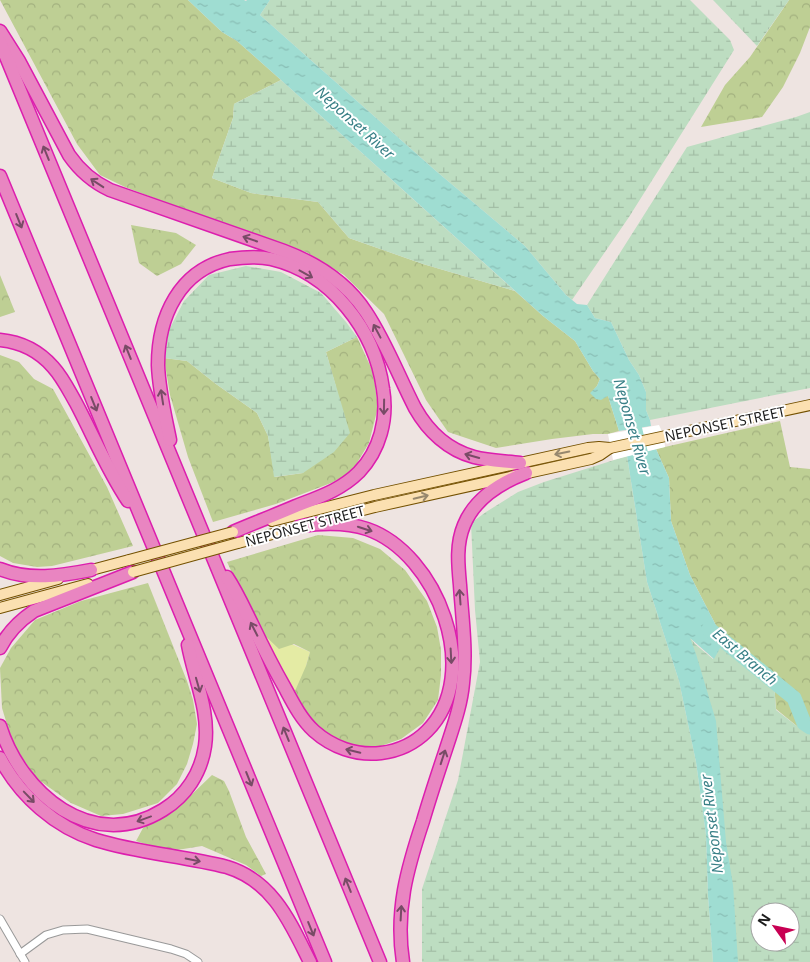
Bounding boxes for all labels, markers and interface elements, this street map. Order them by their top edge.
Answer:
water label: Neponset River [312,81,400,164]
one-way arrow [41,146,50,161]
one-way arrow [90,178,104,188]
one-way arrow [15,214,24,229]
one-way arrow [242,233,258,243]
one-way arrow [298,269,312,279]
one-way arrow [372,324,381,339]
one-way arrow [123,345,132,360]
water label: Neponset River [610,376,657,478]
one-way arrow [156,389,166,405]
one-way arrow [90,396,100,411]
one-way arrow [379,398,389,415]
street label: NEPONSET STREET [663,401,787,446]
one-way arrow [554,449,570,459]
one-way arrow [464,450,480,460]
one-way arrow [413,492,429,501]
street label: NEPONSET STREET [243,500,367,551]
one-way arrow [357,525,373,534]
one-way arrow [456,590,465,606]
one-way arrow [249,622,259,637]
water label: East Branch [709,623,782,689]
one-way arrow [447,648,456,664]
one-way arrow [194,677,203,693]
one-way arrow [281,727,290,742]
one-way arrow [345,746,361,755]
one-way arrow [439,750,448,765]
one-way arrow [245,771,255,786]
water label: Neponset River [695,772,727,875]
one-way arrow [22,791,35,803]
one-way arrow [137,815,152,824]
one-way arrow [185,856,201,865]
one-way arrow [343,878,353,893]
north arrow [750,902,800,952]
one-way arrow [397,906,406,922]
text: N [753,910,775,930]
one-way arrow [307,921,317,936]

